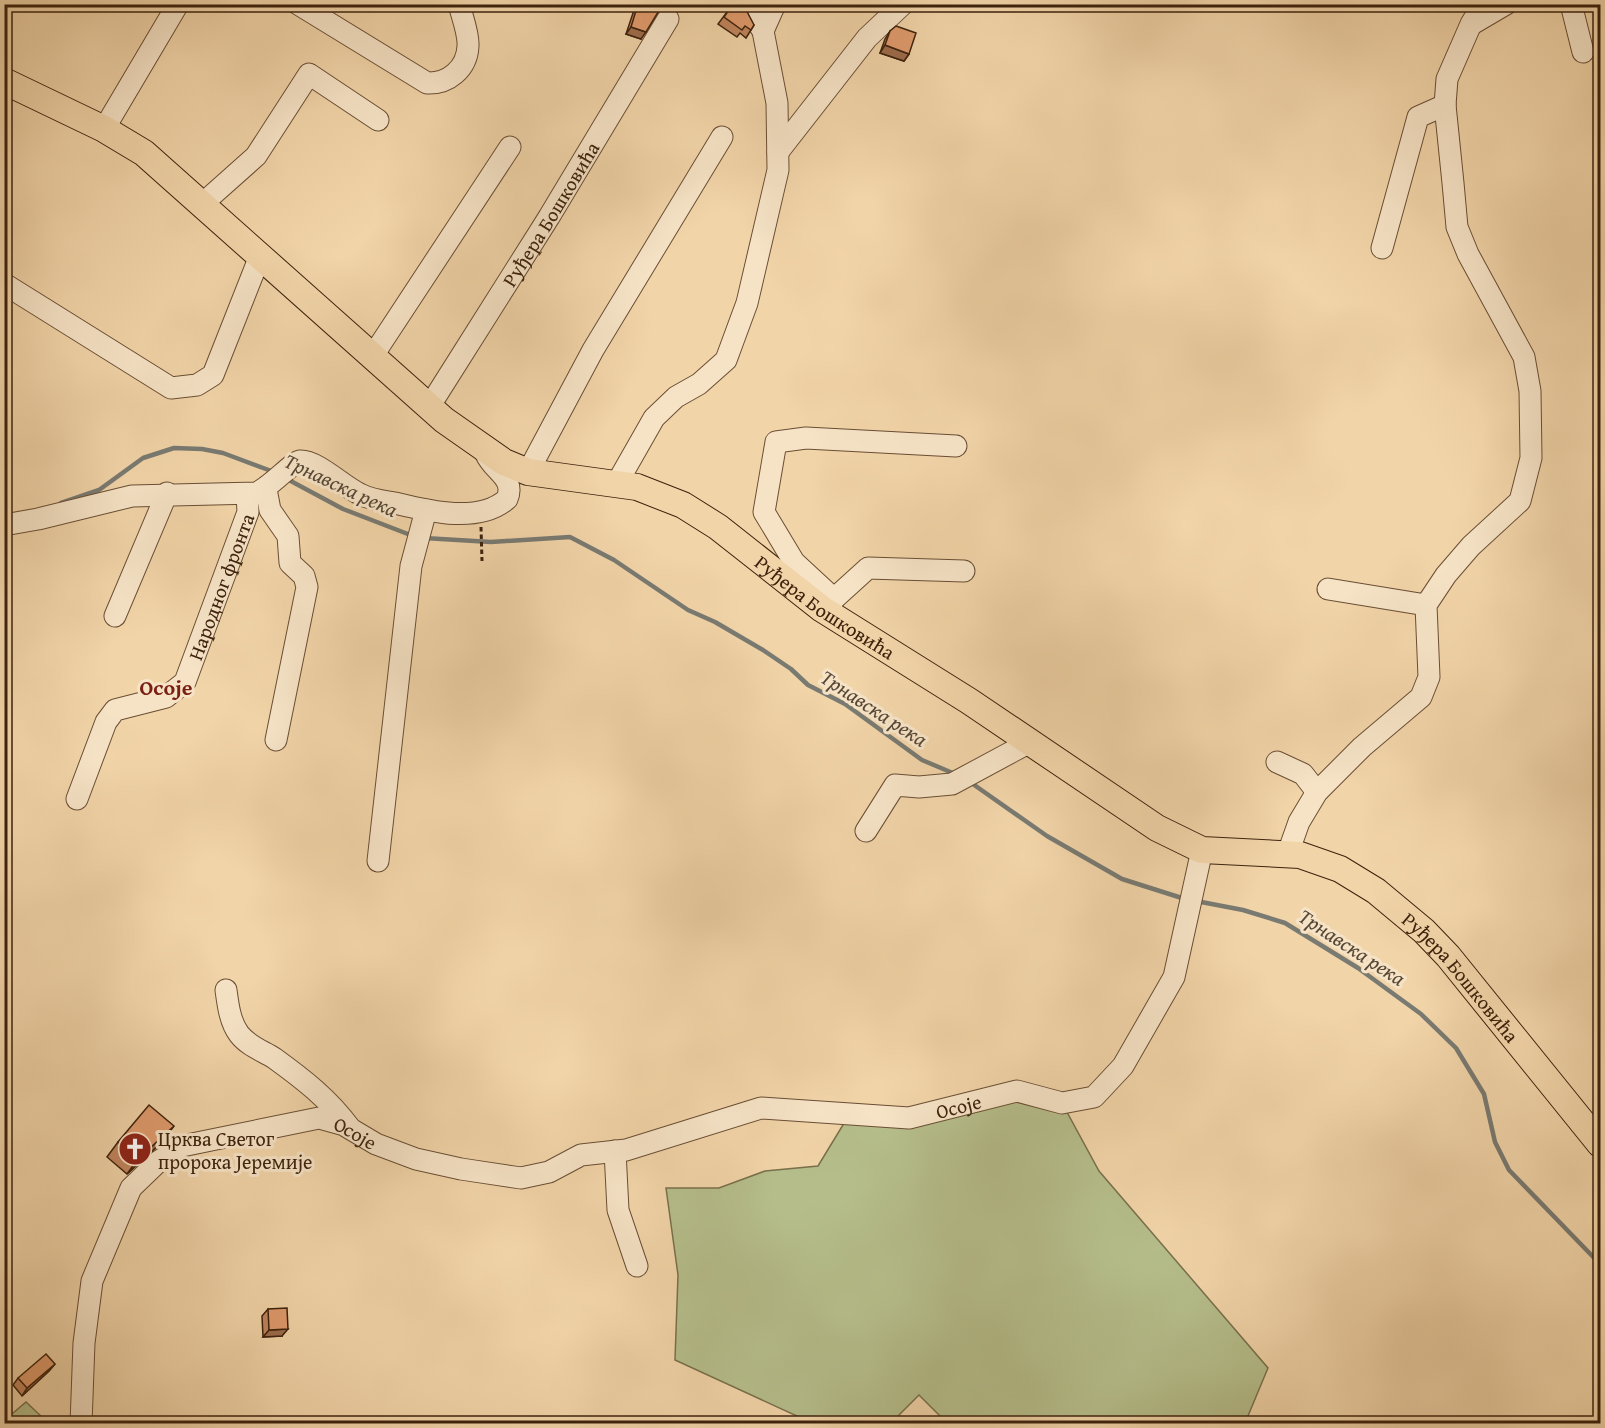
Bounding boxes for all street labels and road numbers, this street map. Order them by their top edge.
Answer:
street label: Руђера Бошковића [494,135,606,292]
street label: Народног фронта [180,508,261,664]
street label: Руђера Бошковића [749,547,901,666]
street label: Руђера Бошковића [1396,905,1527,1049]
street label: Осоје [933,1086,984,1125]
street label: Осоје [331,1108,383,1156]

